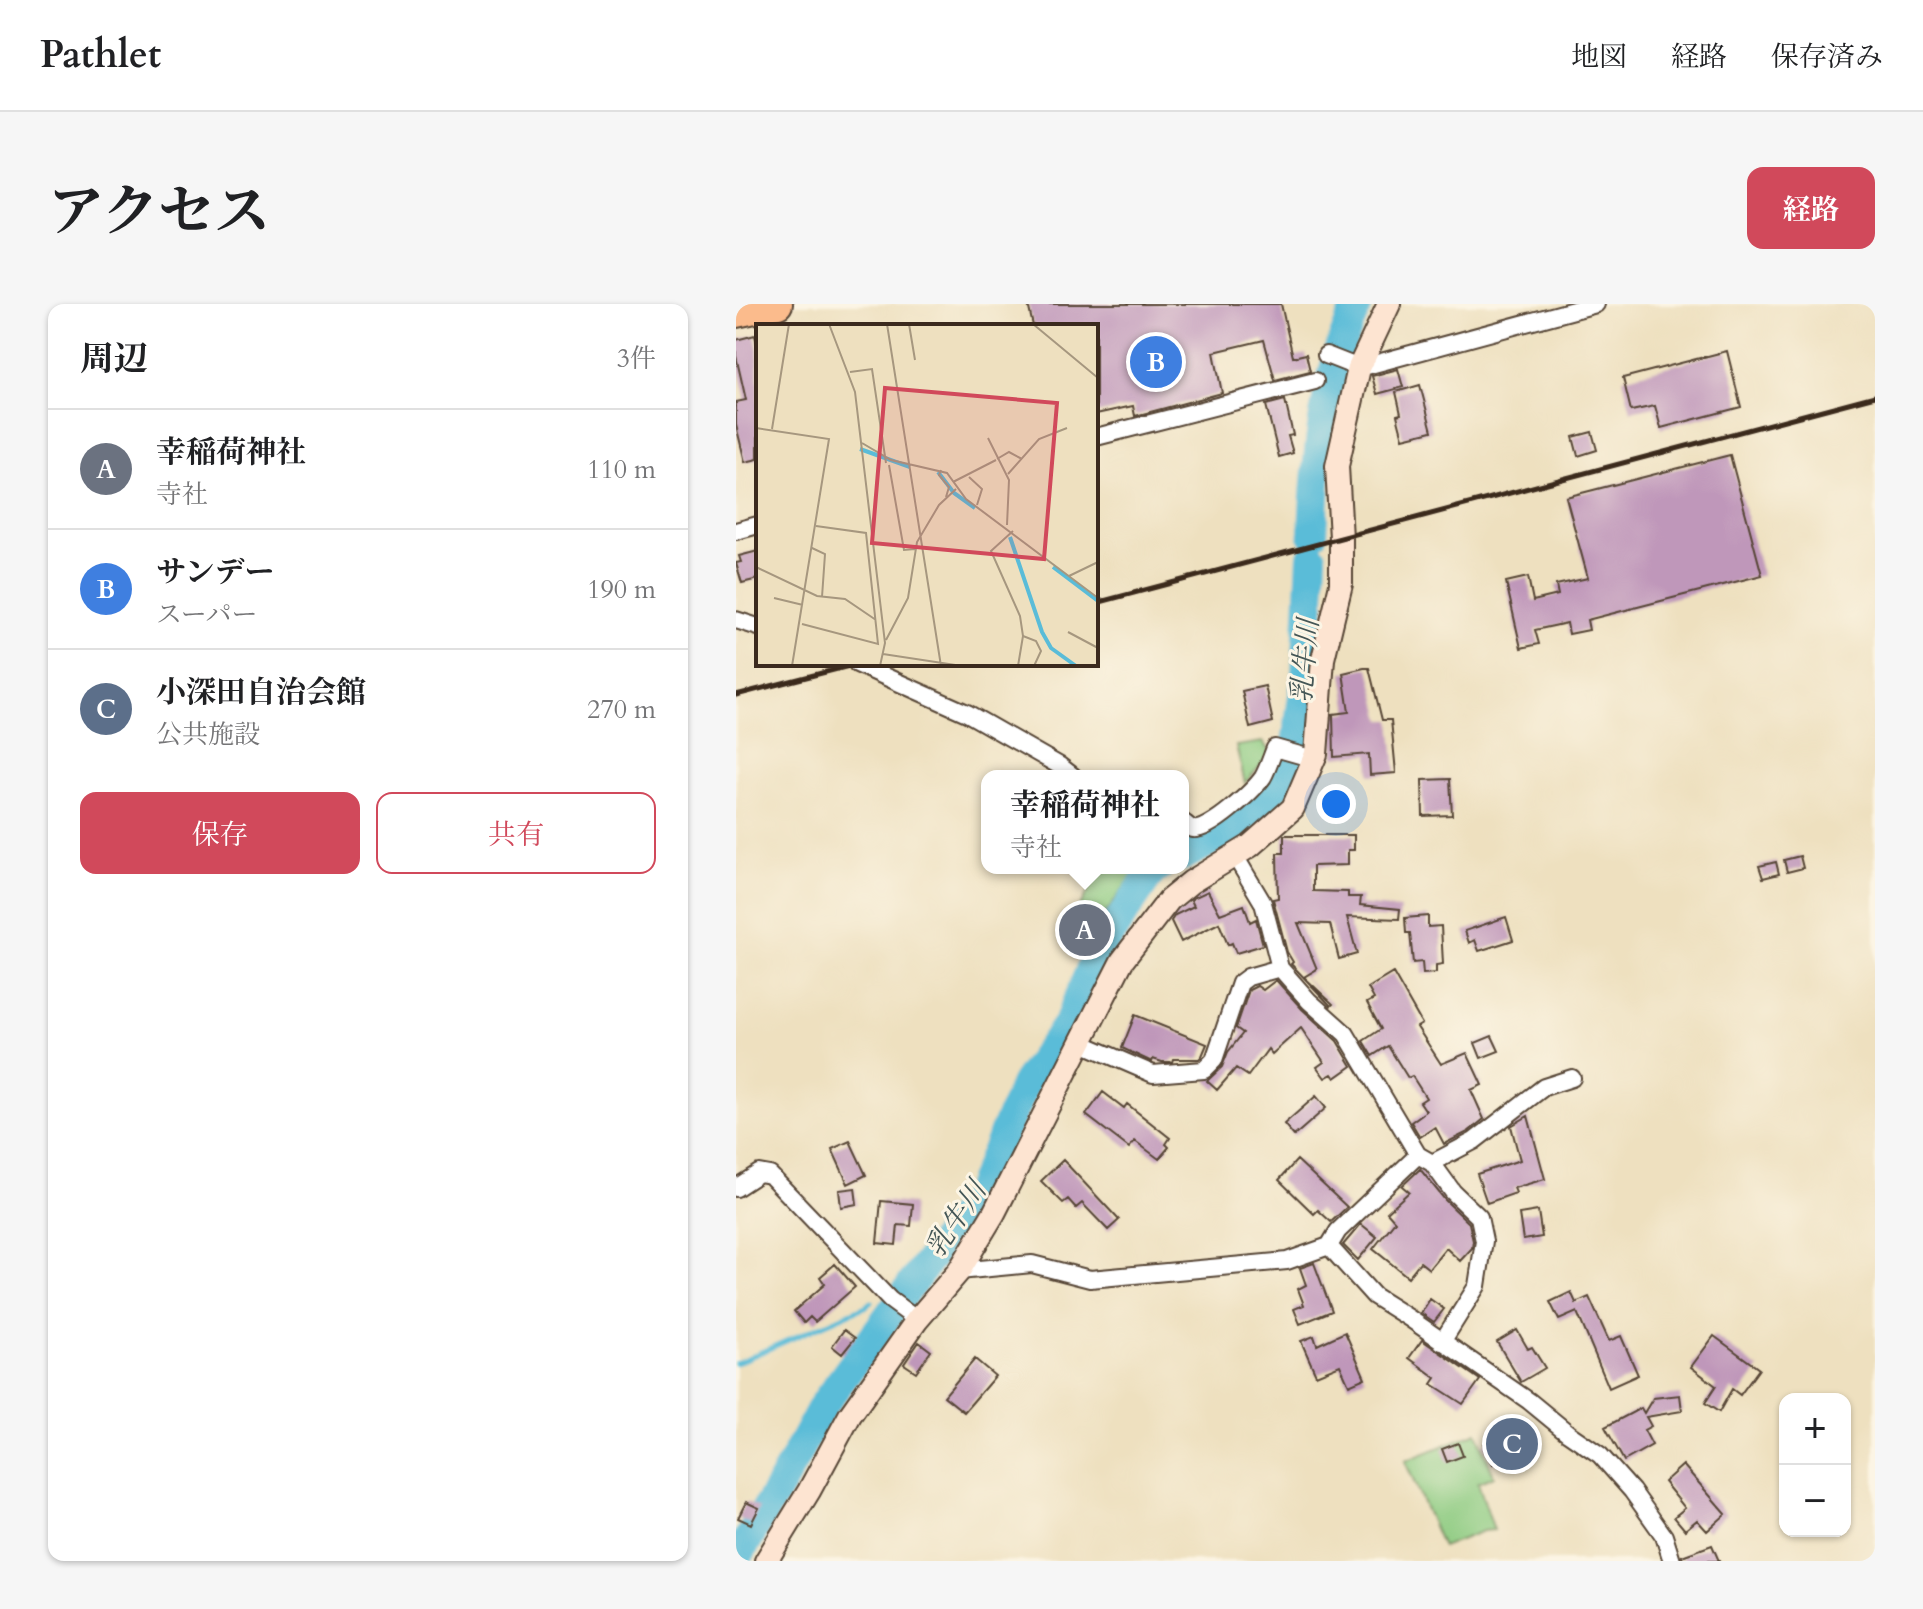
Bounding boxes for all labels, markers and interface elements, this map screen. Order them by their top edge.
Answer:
text: Pathlet [40,29,161,81]
text: 地図 [1571,38,1627,76]
text: 経路 [1671,38,1727,76]
text: 保存済み [1771,38,1883,76]
button: 経路 [1747,167,1875,249]
text: アクセス [48,175,270,250]
inset map [756,324,1098,666]
pin: B [1130,332,1182,392]
text: 周辺 [80,336,148,382]
text: 3件 [617,341,656,376]
text: 幸稲荷神社 [156,432,306,473]
text: A [96,452,116,487]
text: 110 m [587,452,656,487]
text: 寺社 [156,477,208,512]
text: サンデー [156,552,275,593]
text: B [97,572,115,607]
text: 190 m [587,572,656,607]
text: スーパー [156,597,257,632]
water label: 乳牛川 [1282,615,1328,705]
text: 小深田自治会館 [156,672,366,713]
text: C [96,692,116,727]
text: 270 m [587,692,656,727]
text: 公共施設 [156,717,260,752]
popup [981,770,1189,874]
your location [1316,784,1356,824]
text: 幸稲荷神社 [1010,785,1160,826]
button: 保存 [80,792,360,874]
button: 共有 [376,792,656,874]
text: 寺社 [1010,830,1062,865]
pin: A [1059,900,1111,960]
water label: 乳牛川 [917,1171,997,1264]
map controls [1779,1393,1851,1537]
button: + [1779,1393,1851,1465]
pin: C [1486,1414,1538,1474]
button: − [1779,1465,1851,1537]

